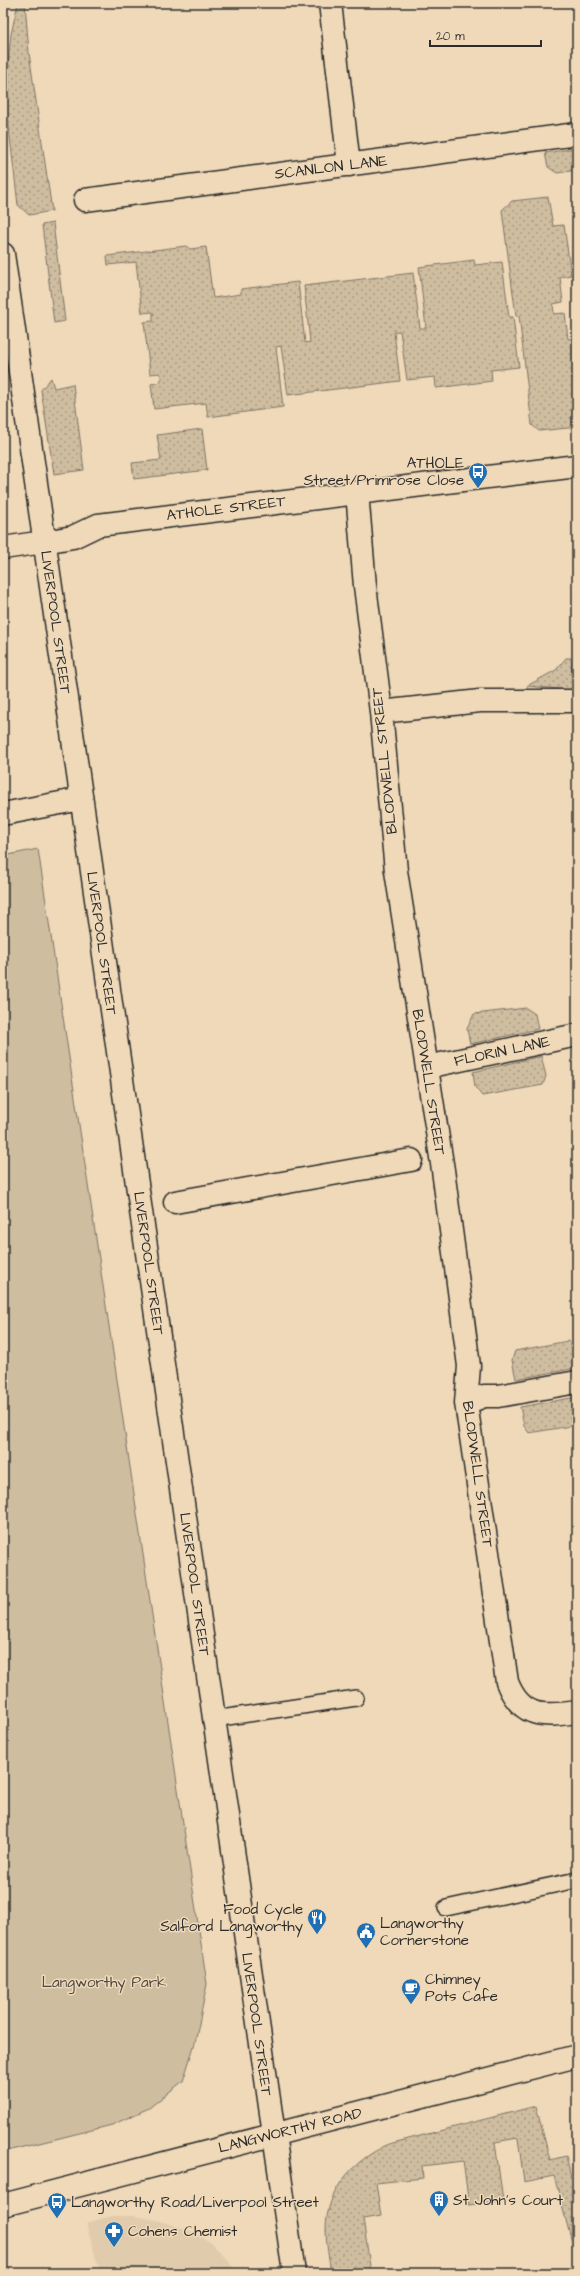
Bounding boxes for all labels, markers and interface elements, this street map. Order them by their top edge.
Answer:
scale bar [430,22,541,48]
text: 20 m [436,28,465,45]
street label: SCANLON LANE [274,150,389,185]
place label: ATHOLE Street/Primrose Close [304,453,464,491]
bus stop icon: ATHOLE Street/Primrose Close [467,461,489,489]
street label: ATHOLE STREET [165,491,288,526]
street label: LIVERPOOL STREET [35,549,76,696]
street label: BLODWELL STREET [366,686,403,835]
street label: LIVERPOOL STREET [81,870,122,1017]
street label: BLODWELL STREET [407,1008,451,1157]
street label: FLORIN LANE [452,1031,552,1072]
street label: LIVERPOOL STREET [128,1190,169,1337]
street label: BLODWELL STREET [457,1400,498,1549]
street label: LIVERPOOL STREET [174,1511,215,1658]
place label: Food Cycle Salford Langworthy [160,1899,303,1938]
restaurant icon: Food Cycle Salford Langworthy [306,1907,328,1935]
place label: Langworthy Cornerstone [380,1913,469,1951]
public building icon: Langworthy Cornerstone [355,1921,377,1949]
street label: LIVERPOOL STREET [236,1951,277,2098]
place label: Chimney Pots Cafe [425,1969,498,2007]
park label: Langworthy Park [42,1972,166,1994]
cafe icon: Chimney Pots Cafe [400,1977,422,2005]
street label: LANGWORTHY ROAD [216,2102,364,2158]
building icon: St John's Court [428,2189,450,2217]
place label: St John's Court [453,2190,563,2211]
bus stop icon: Langworthy Road/Liverpool Street [46,2191,68,2219]
place label: Langworthy Road/Liverpool Street [71,2192,319,2214]
pharmacy icon: Cohens Chemist [103,2220,125,2248]
place label: Cohens Chemist [128,2221,237,2242]

